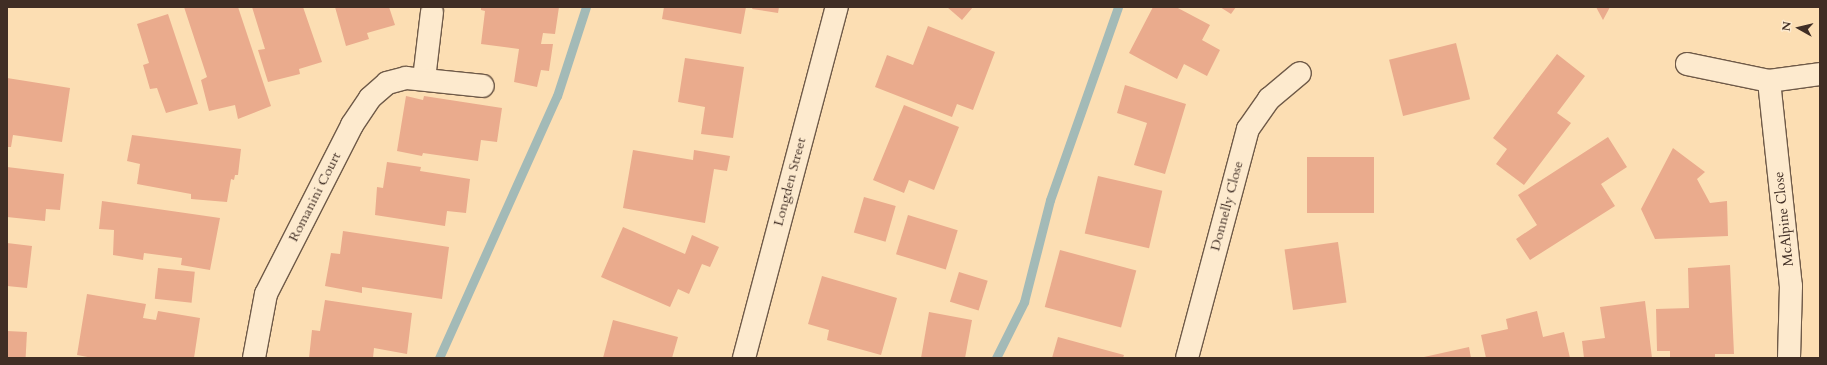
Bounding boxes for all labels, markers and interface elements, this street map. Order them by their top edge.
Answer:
north arrow [1779,8,1819,48]
text: N [1779,20,1795,32]
street label: Longden Street [770,136,810,228]
street label: Romanini Court [285,149,345,245]
street label: Donnelly Close [1207,159,1247,253]
street label: McAlpine Close [1771,171,1797,267]

